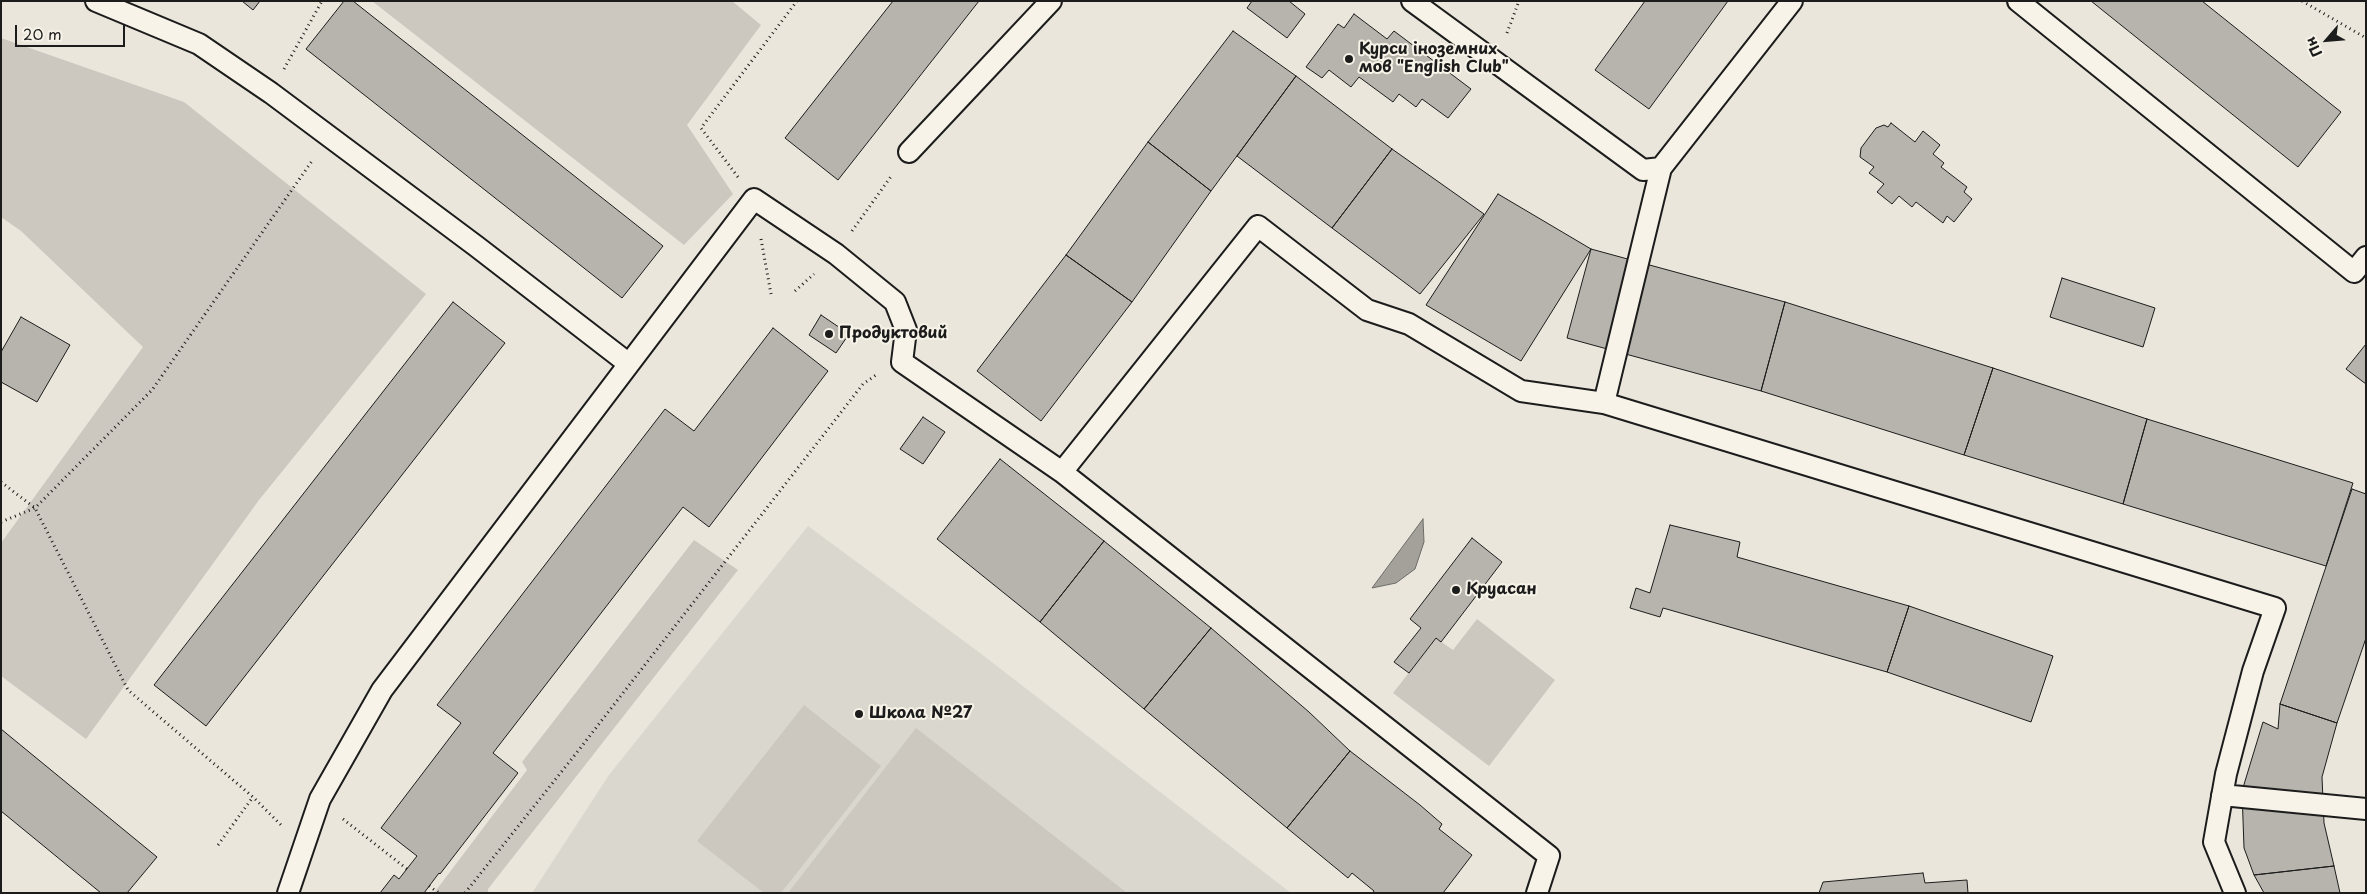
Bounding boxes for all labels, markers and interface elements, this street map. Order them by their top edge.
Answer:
scale bar [18,15,128,47]
north arrow [2302,15,2352,65]
text: 20 m [23,22,62,45]
text: Пн [2299,33,2327,61]
place label: Курси іноземних мов "English Club" [1359,40,1509,78]
marker: Курси іноземних мов "English Club" [1343,53,1355,65]
place label: Продуктовий [839,324,947,344]
marker: Продуктовий [823,328,835,340]
place label: Круасан [1466,580,1537,600]
marker: Круасан [1450,584,1462,596]
place label: Школа №27 [869,704,972,724]
marker: Школа №27 [853,708,865,720]

